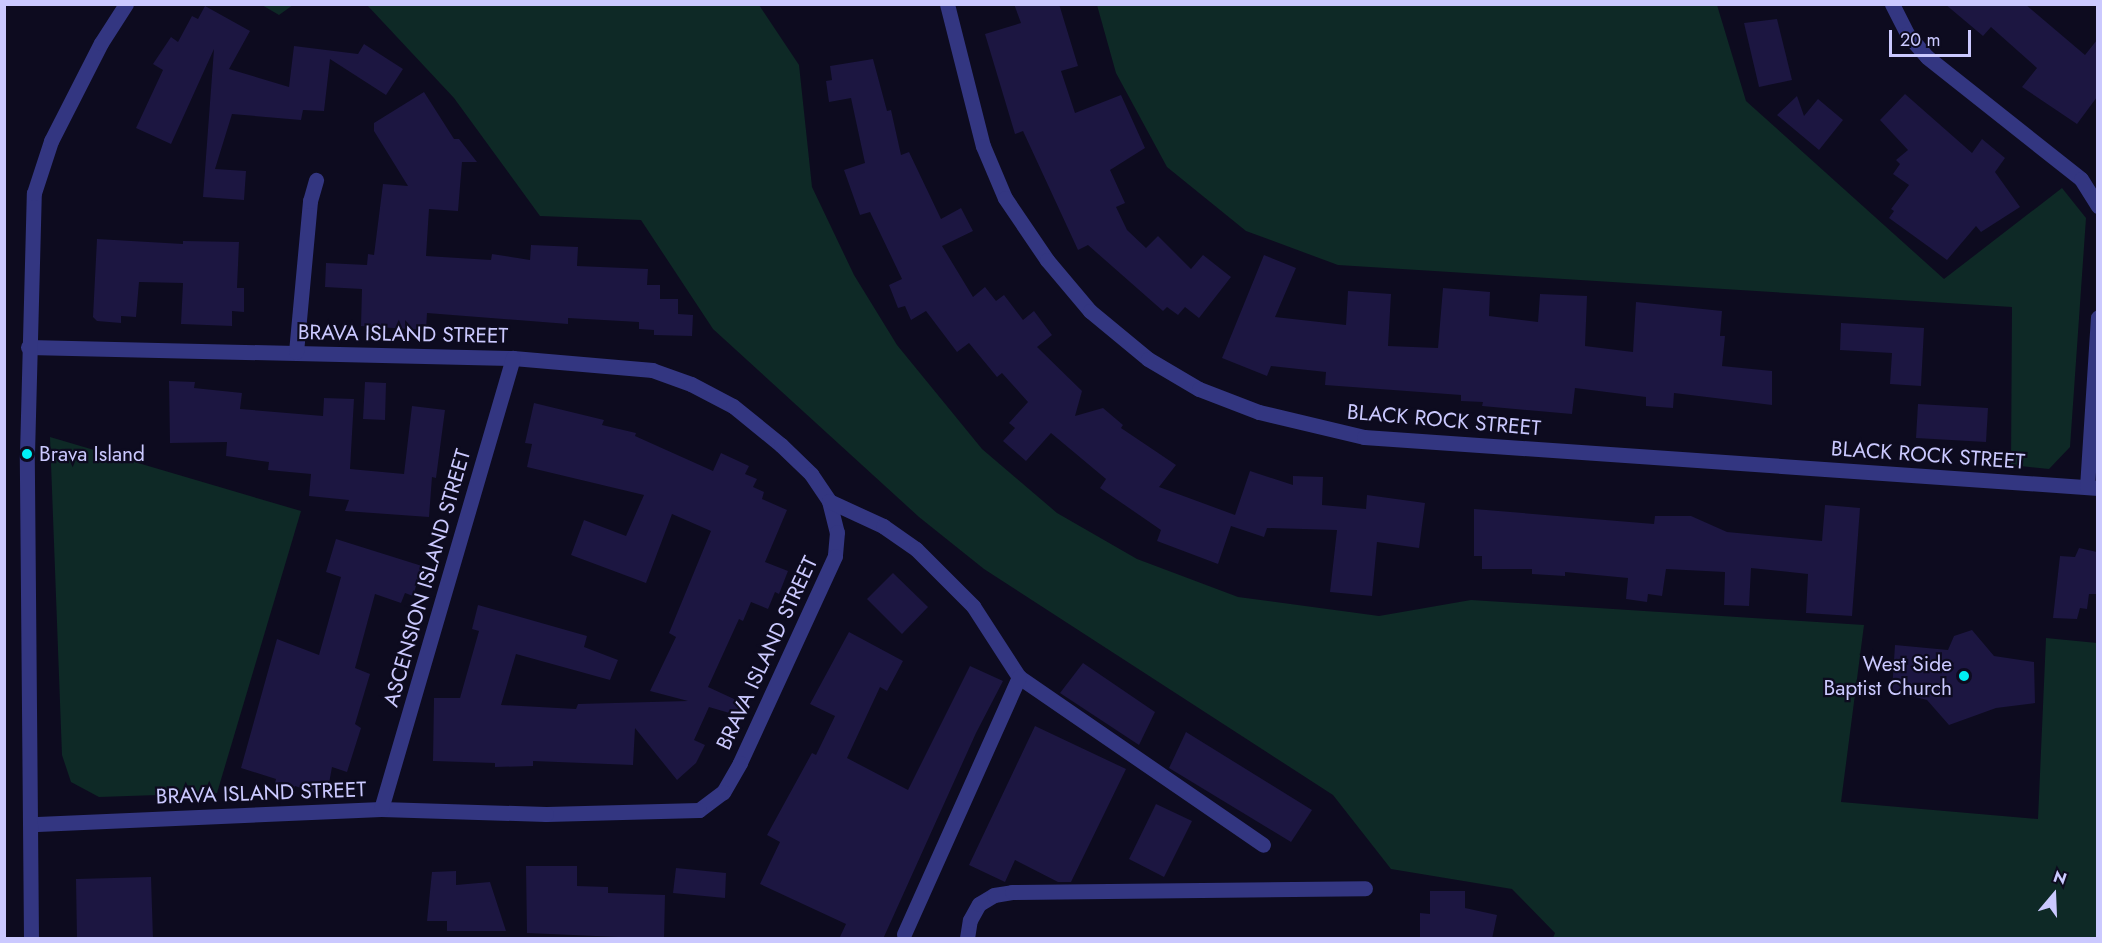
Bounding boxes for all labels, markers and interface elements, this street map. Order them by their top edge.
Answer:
scale bar [1892,18,1974,56]
text: 20 m [1900,27,1940,53]
street label: BRAVA ISLAND STREET [298,320,508,348]
street label: BLACK ROCK STREET [1346,399,1542,441]
street label: BLACK ROCK STREET [1830,436,2026,474]
place label: Brava Island [39,441,145,467]
street label: ASCENSION ISLAND STREET [378,446,476,710]
marker: Brava Island [20,447,34,461]
street label: BRAVA ISLAND STREET [711,552,823,754]
place label: West Side Baptist Church [1824,651,1952,701]
marker: West Side Baptist Church [1957,669,1971,683]
street label: BRAVA ISLAND STREET [155,777,367,809]
north arrow [2024,865,2084,925]
text: N [2050,865,2070,890]

